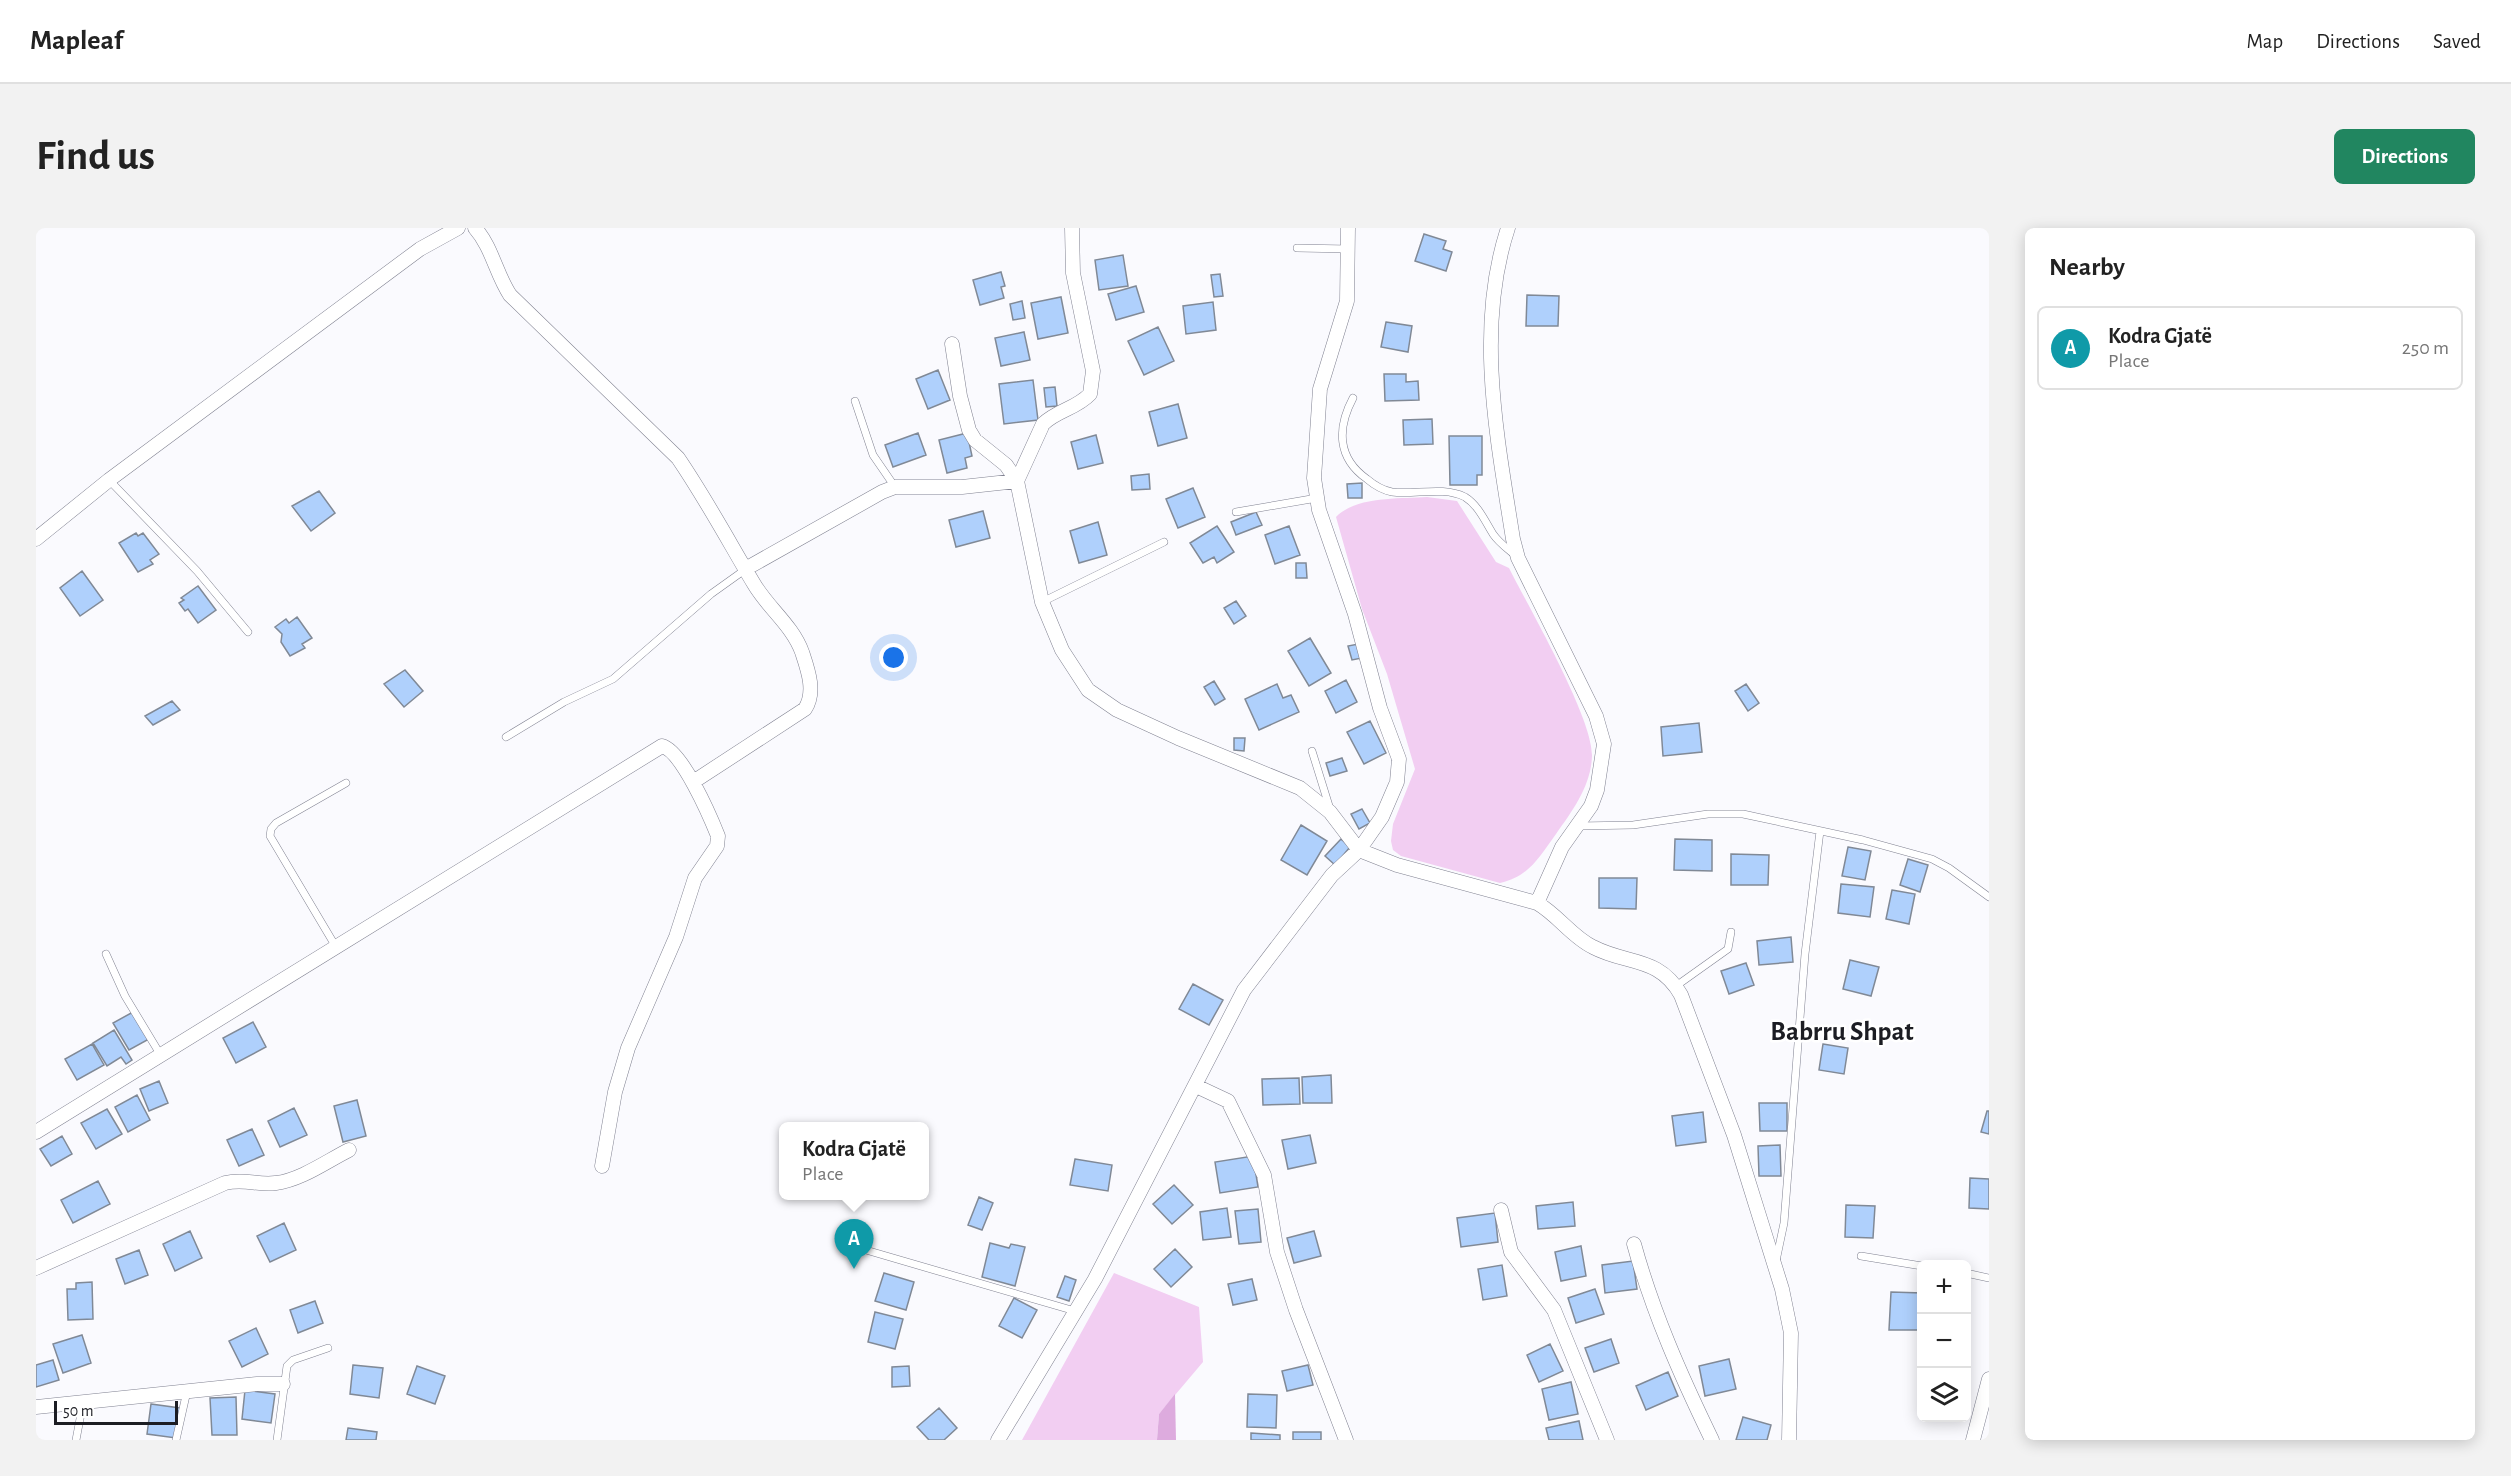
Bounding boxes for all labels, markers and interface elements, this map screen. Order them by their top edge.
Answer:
text: Mapleaf [30,27,123,55]
text: Map [2247,31,2283,52]
text: Directions [2316,31,2400,52]
text: Saved [2433,31,2481,52]
button: Directions [2334,129,2475,184]
text: Find us [36,135,155,177]
text: Nearby [2049,254,2125,280]
text: Kodra Gjatë [2108,325,2212,347]
text: A [2065,338,2077,358]
text: 250 m [2402,338,2449,358]
text: Place [2108,351,2149,371]
your location [879,643,908,672]
district label: Babrru Shpat [1770,1018,1914,1045]
popup [779,1122,929,1200]
text: Kodra Gjatë [802,1138,906,1160]
text: Place [802,1164,844,1184]
pin: A [834,1220,874,1269]
map controls [1917,1260,1971,1422]
button: + [1917,1260,1971,1314]
button: − [1917,1314,1971,1368]
button: layers [1917,1368,1971,1422]
scale bar [54,1398,178,1426]
text: 50 m [63,1403,94,1419]

